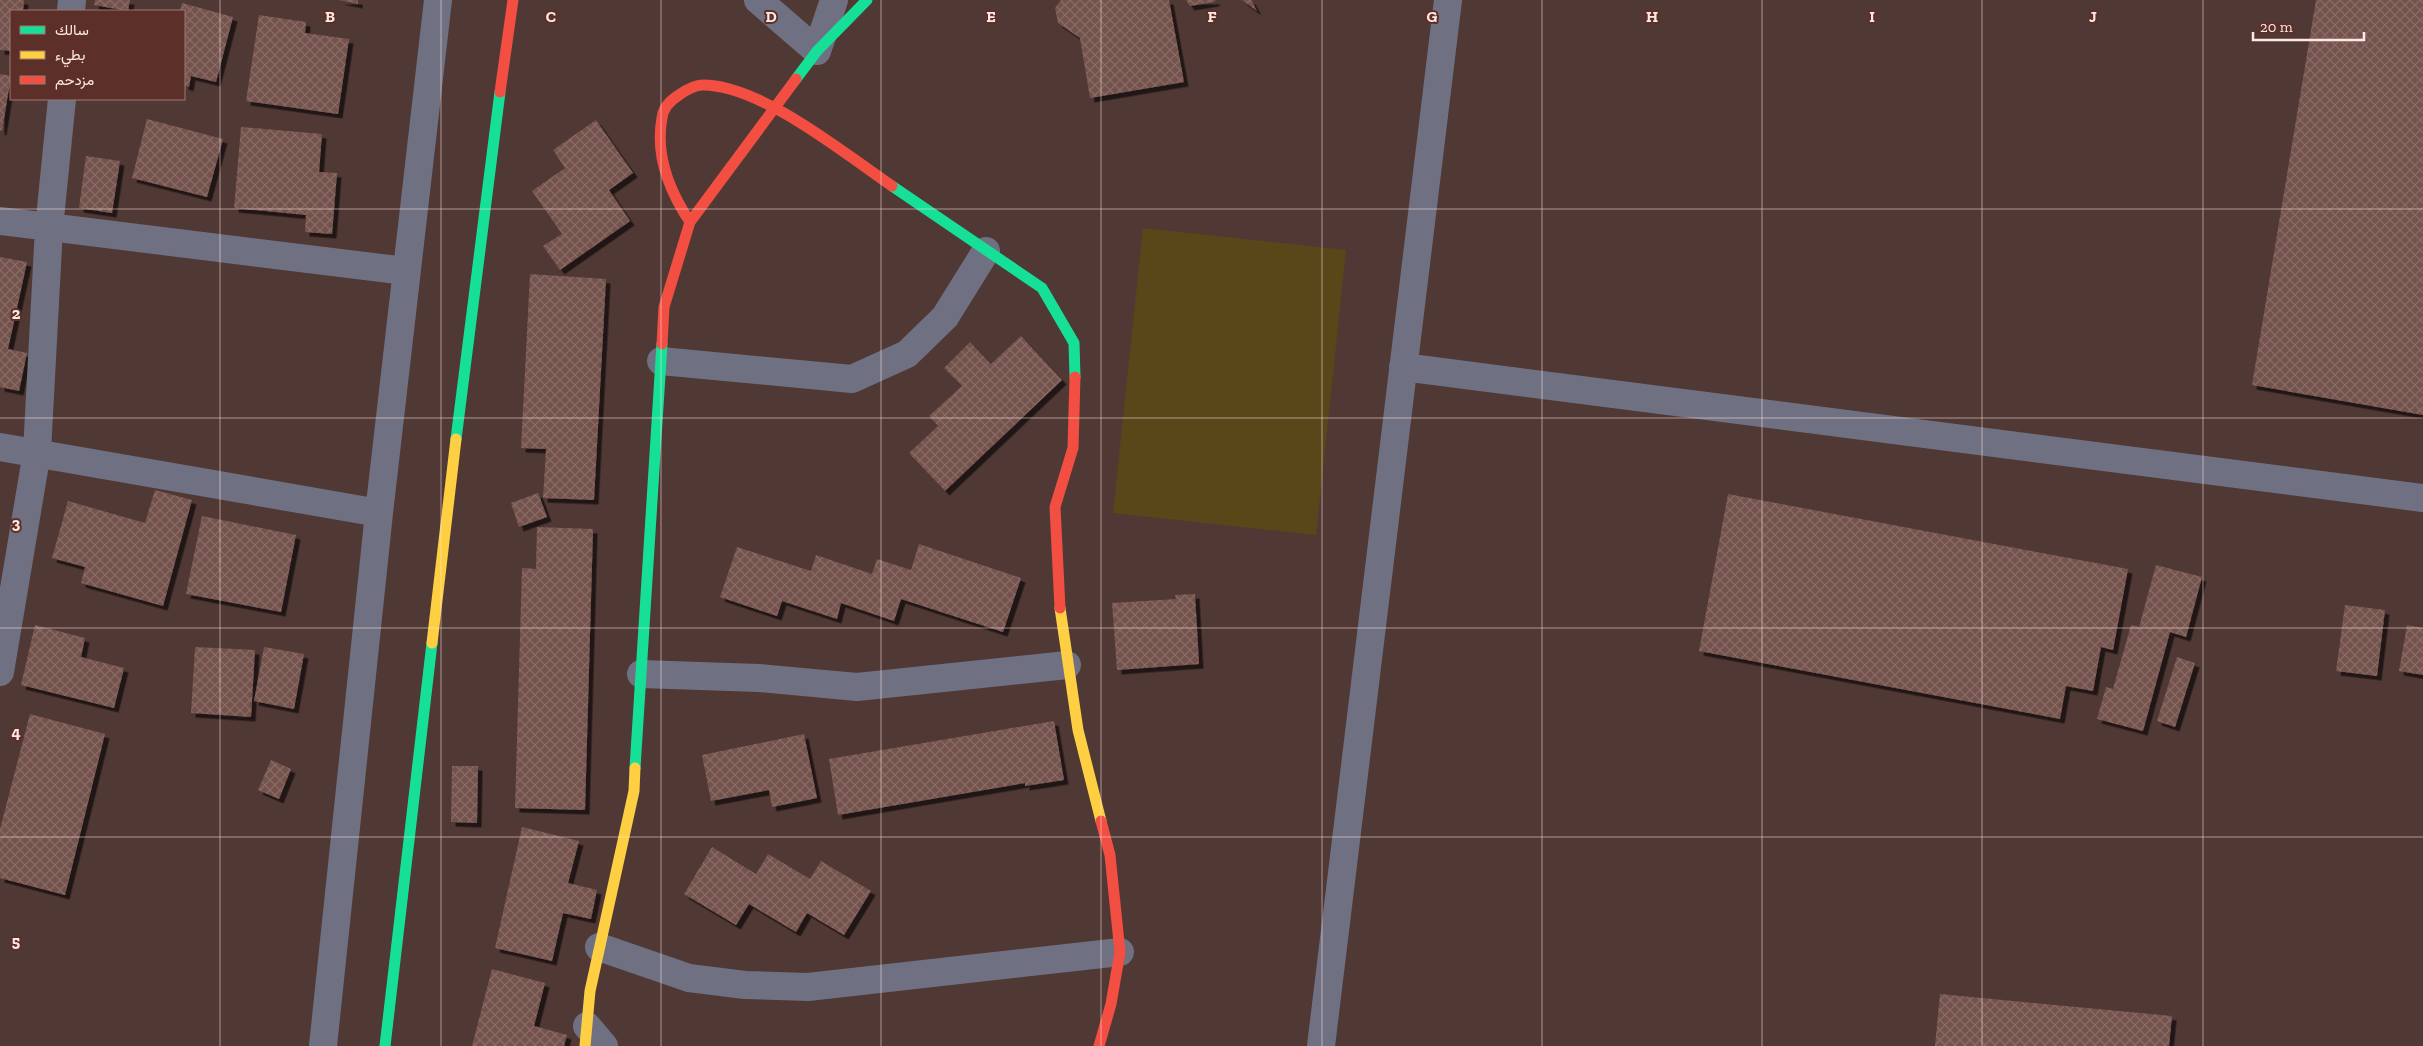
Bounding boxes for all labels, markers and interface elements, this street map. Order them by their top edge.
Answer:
text: B [325,7,335,26]
text: C [546,7,556,26]
text: D [765,7,777,26]
text: E [986,7,996,26]
text: F [1207,7,1217,26]
text: G [1427,7,1438,26]
text: H [1646,7,1658,26]
text: I [1869,7,1875,26]
text: J [2089,7,2097,26]
legend [10,10,185,100]
scale bar [2253,10,2364,42]
text: 20 m [2260,18,2293,36]
text: سالك [55,21,89,39]
text: بطيء [55,46,85,68]
text: مزدحم [55,71,94,90]
text: 2 [12,304,21,323]
text: 3 [12,514,21,533]
text: 4 [11,723,21,742]
text: 5 [12,932,20,951]

